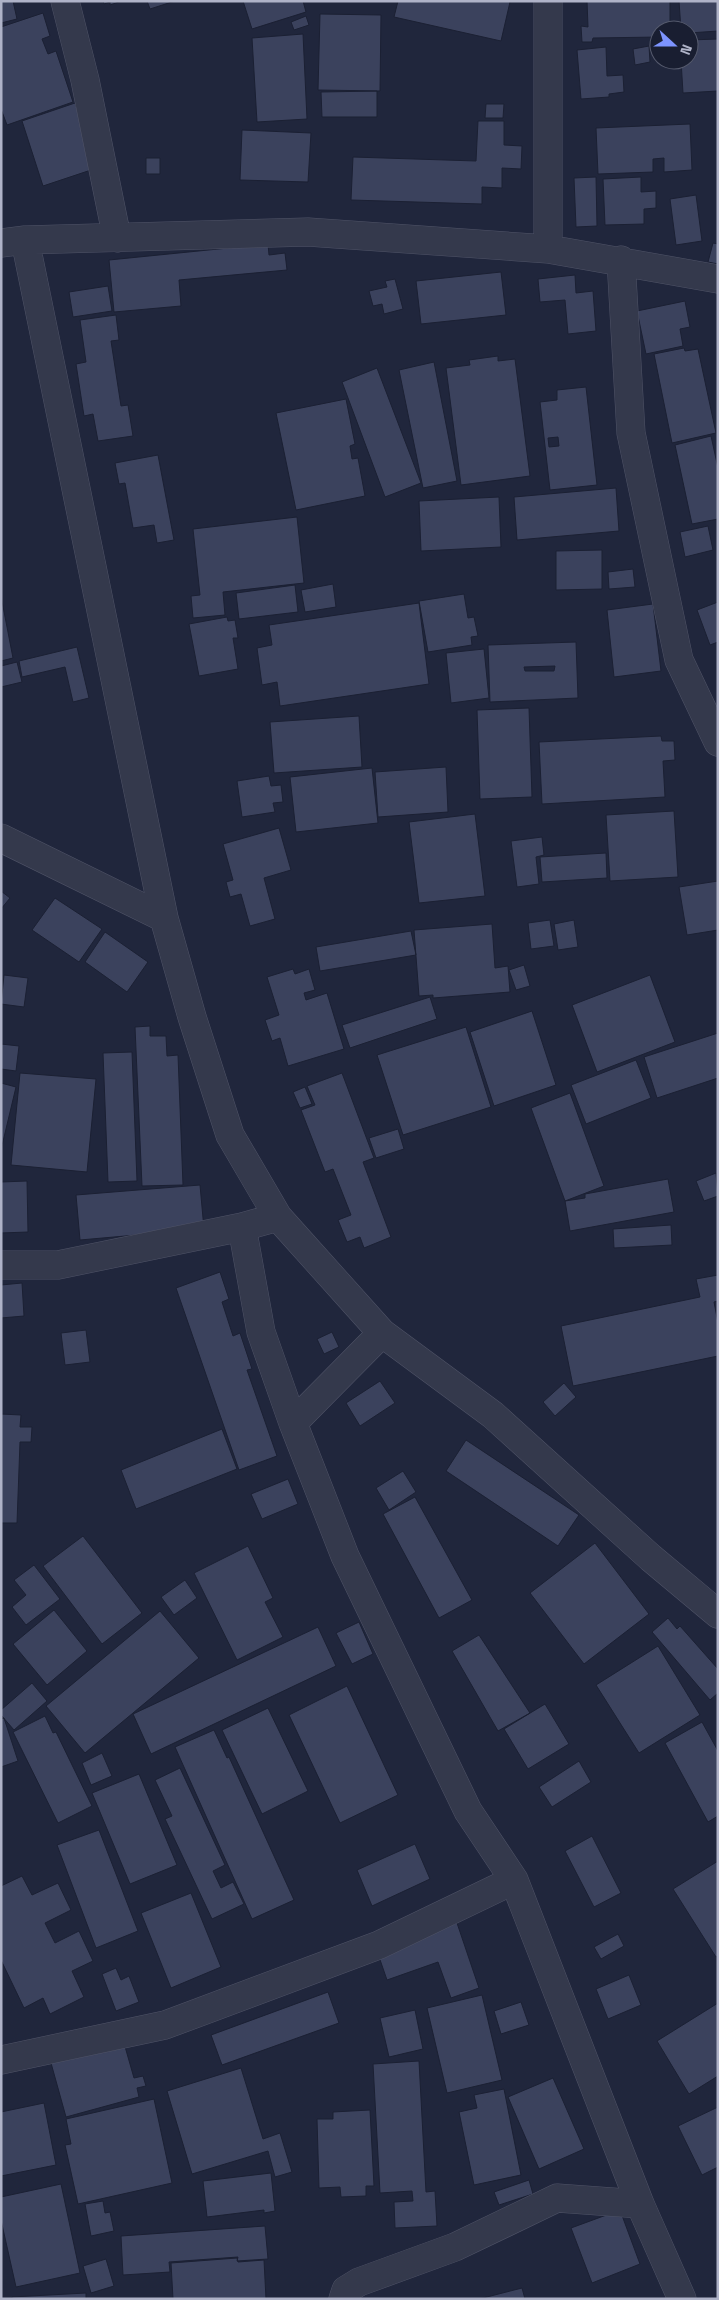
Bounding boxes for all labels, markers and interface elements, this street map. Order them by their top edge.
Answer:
north arrow [649,20,699,70]
text: N [676,42,696,57]

